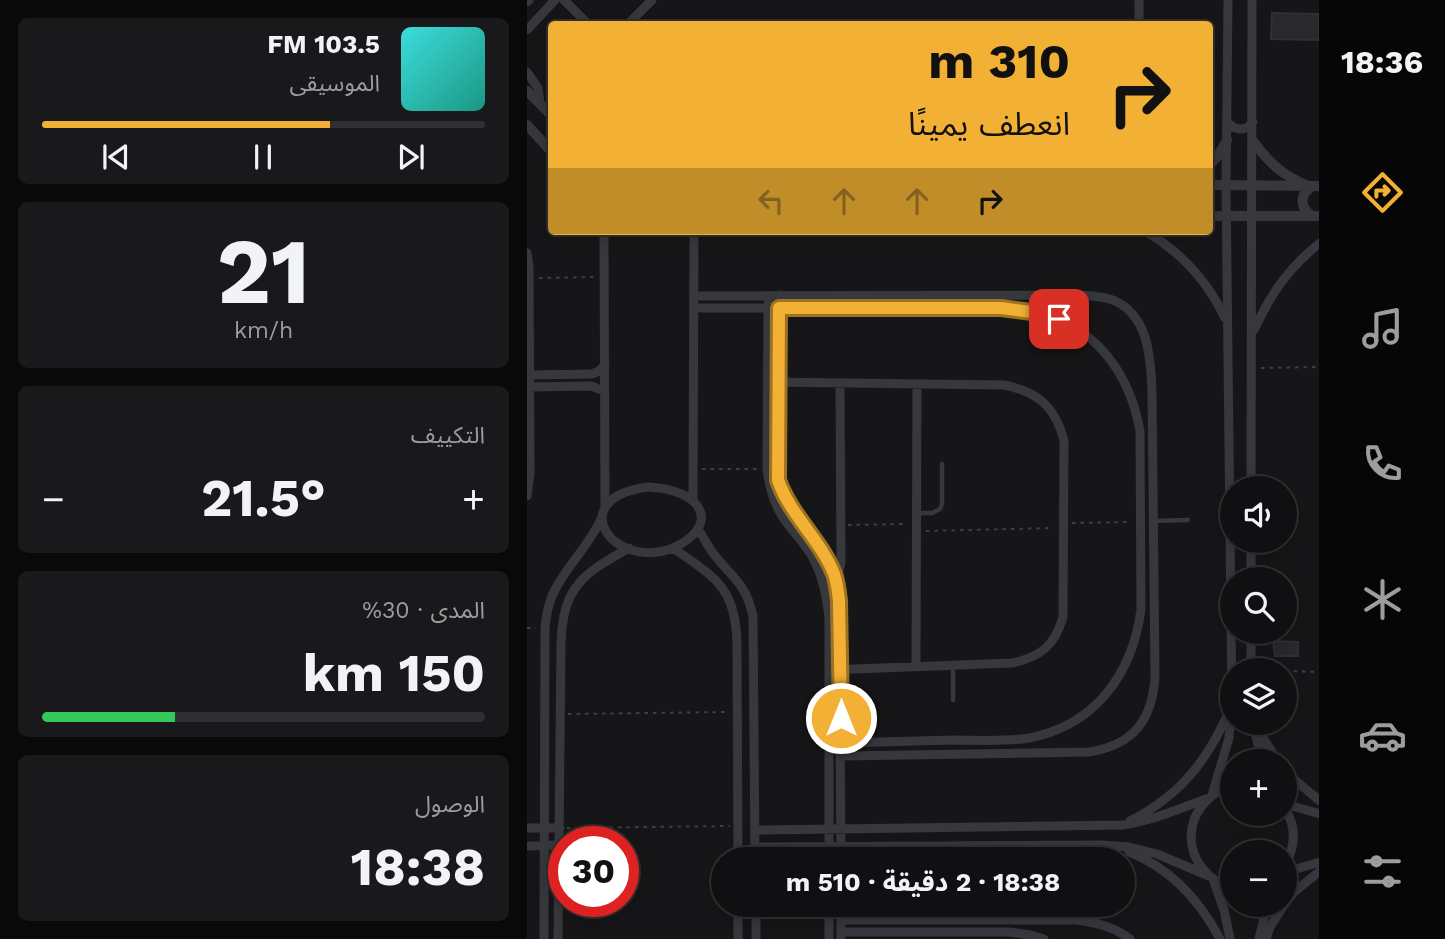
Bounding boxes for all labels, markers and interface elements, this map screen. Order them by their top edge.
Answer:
text: 103.5 FM [267,29,380,59]
text: 310 m [928,32,1070,90]
text: 18:36 [1341,43,1423,81]
icon: right [1094,49,1185,140]
text: الموسيقى [289,70,380,97]
text: انعطف يمينًا [908,105,1070,143]
icon: previous [97,138,135,176]
icon: pause [244,138,282,176]
icon: next [392,138,430,176]
icon: directions [1358,168,1407,217]
icon: left [752,182,790,220]
icon: ahead [825,182,863,220]
icon: ahead [898,182,936,220]
icon: right [971,182,1009,220]
text: 21 [217,218,310,325]
pin [1029,289,1089,349]
icon: arrive [1040,300,1078,338]
icon: music [1358,304,1407,353]
text: km/h [234,317,293,344]
text: التكييف [411,422,485,449]
icon: phone [1358,439,1407,488]
text: 21.5° [201,468,326,529]
map controls [1220,476,1297,917]
button: sound [1220,476,1297,553]
text: − [42,477,65,521]
text: + [462,477,485,521]
button: search [1220,567,1297,644]
icon: climate [1358,575,1407,624]
text: المدى · 30% [362,597,485,624]
text: 150 km [303,643,485,704]
button: layers [1220,658,1297,735]
position arrow [804,681,878,755]
icon: car [1358,711,1407,760]
button: + [1220,749,1297,826]
text: الوصول [415,791,485,818]
speed limit sign: 30 [548,826,639,917]
text: 18:38 [351,837,485,898]
button: − [1220,840,1297,917]
icon: filters [1358,847,1407,896]
text: 18:38 · 2 دقيقة · 510 m [786,867,1060,897]

